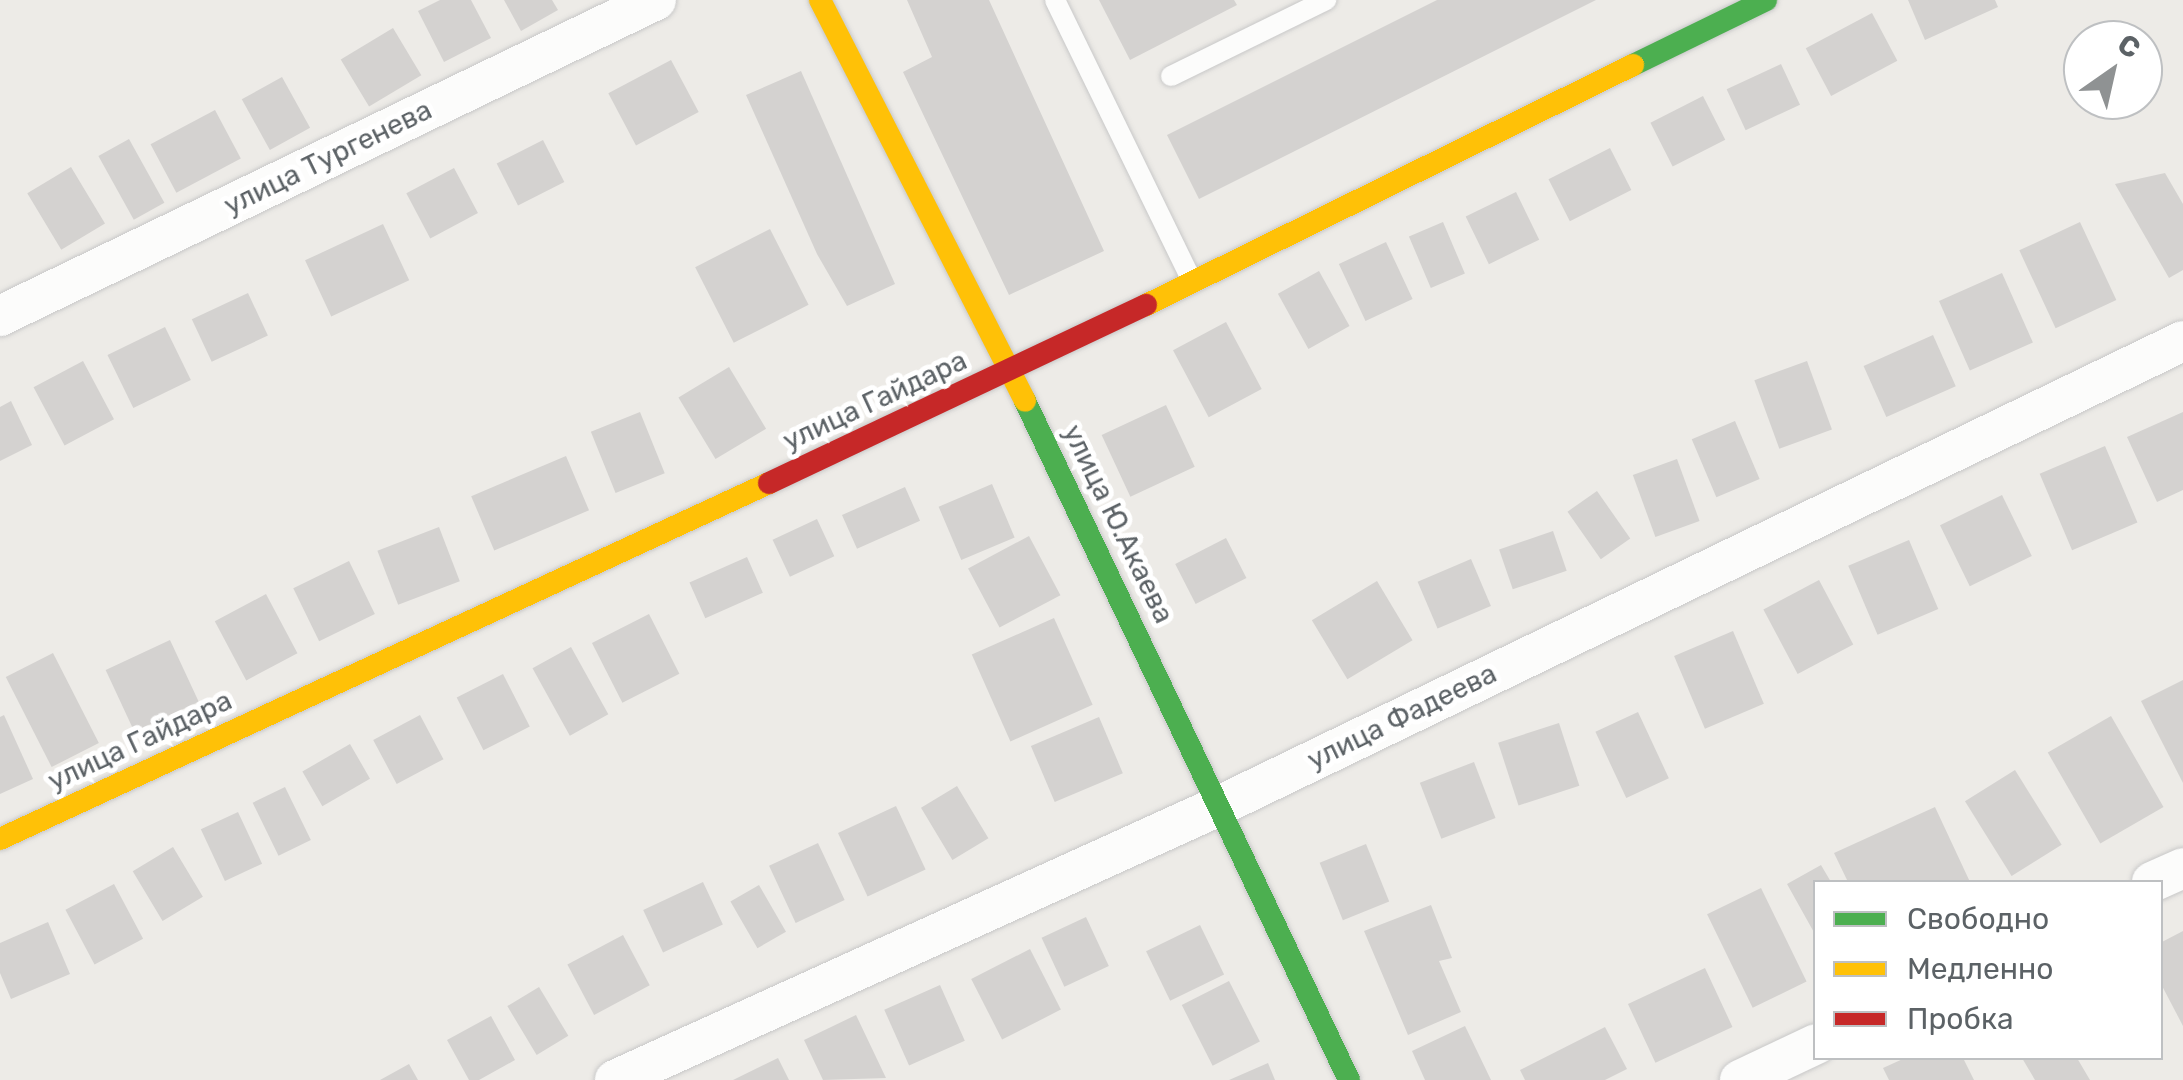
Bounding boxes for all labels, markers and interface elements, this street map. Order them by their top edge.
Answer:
north arrow [2063,20,2163,120]
text: С [2112,27,2146,66]
street label: улица Тургенева [219,93,437,223]
street label: улица Гайдара [778,344,972,458]
street label: улица Ю.Акаева [1055,419,1181,629]
street label: улица Фадеева [1302,657,1502,777]
street label: улица Гайдара [43,684,237,798]
legend [1813,880,2163,1060]
text: Свободно [1907,901,2049,937]
text: Медленно [1907,951,2054,987]
text: Пробка [1907,1001,2014,1037]

